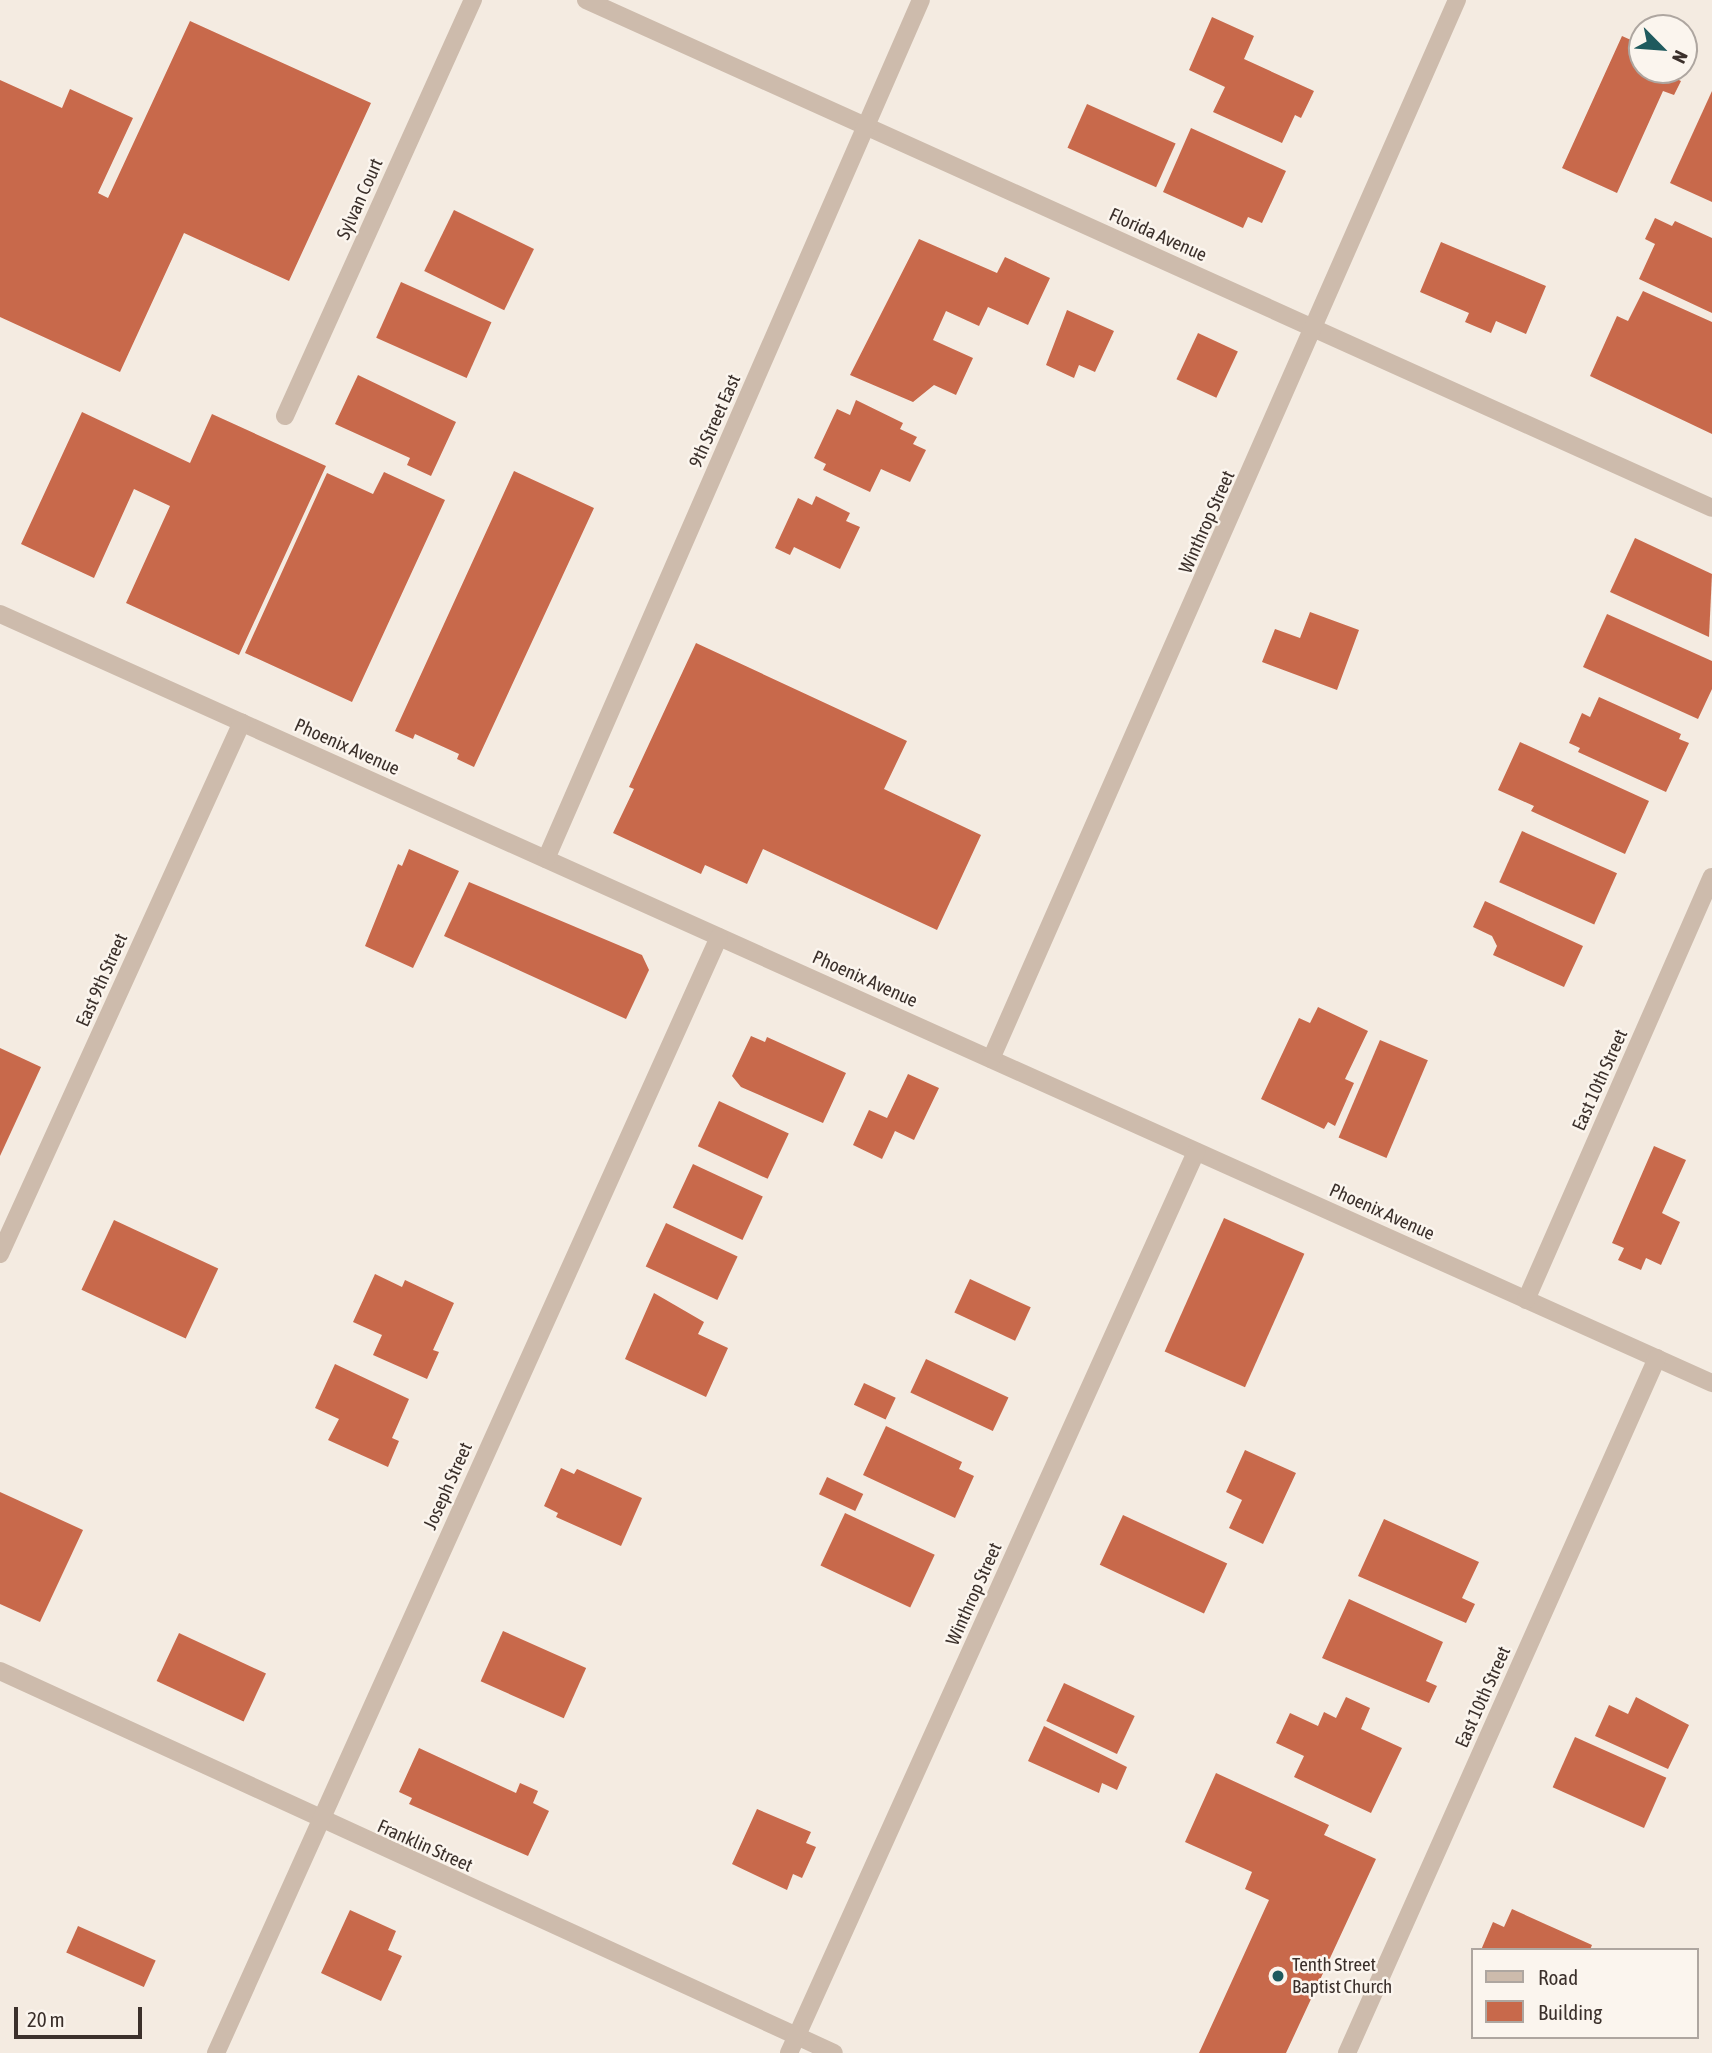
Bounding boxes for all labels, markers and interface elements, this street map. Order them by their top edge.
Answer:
north arrow [1628,14,1698,84]
text: N [1668,47,1693,67]
street label: Sylvan Court [332,155,388,243]
street label: Florida Avenue [1106,203,1210,267]
street label: 9th Street East [684,371,746,471]
street label: Winthrop Street [1174,467,1240,577]
street label: Phoenix Avenue [291,714,403,780]
street label: East 9th Street [71,930,133,1030]
street label: Phoenix Avenue [809,946,921,1012]
street label: East 10th Street [1568,1026,1632,1134]
street label: Phoenix Avenue [1326,1179,1438,1245]
street label: Joseph Street [419,1439,477,1533]
street label: Winthrop Street [941,1539,1007,1649]
street label: East 10th Street [1451,1643,1515,1751]
street label: Franklin Street [374,1815,476,1877]
legend [1470,1948,1698,2039]
place label: Tenth Street Baptist Church [1292,1954,1392,1998]
text: Road [1538,1965,1578,1989]
marker: Tenth Street Baptist Church [1270,1968,1286,1984]
scale bar [18,1994,145,2038]
text: Building [1538,2000,1602,2024]
text: 20 m [27,2007,65,2031]

